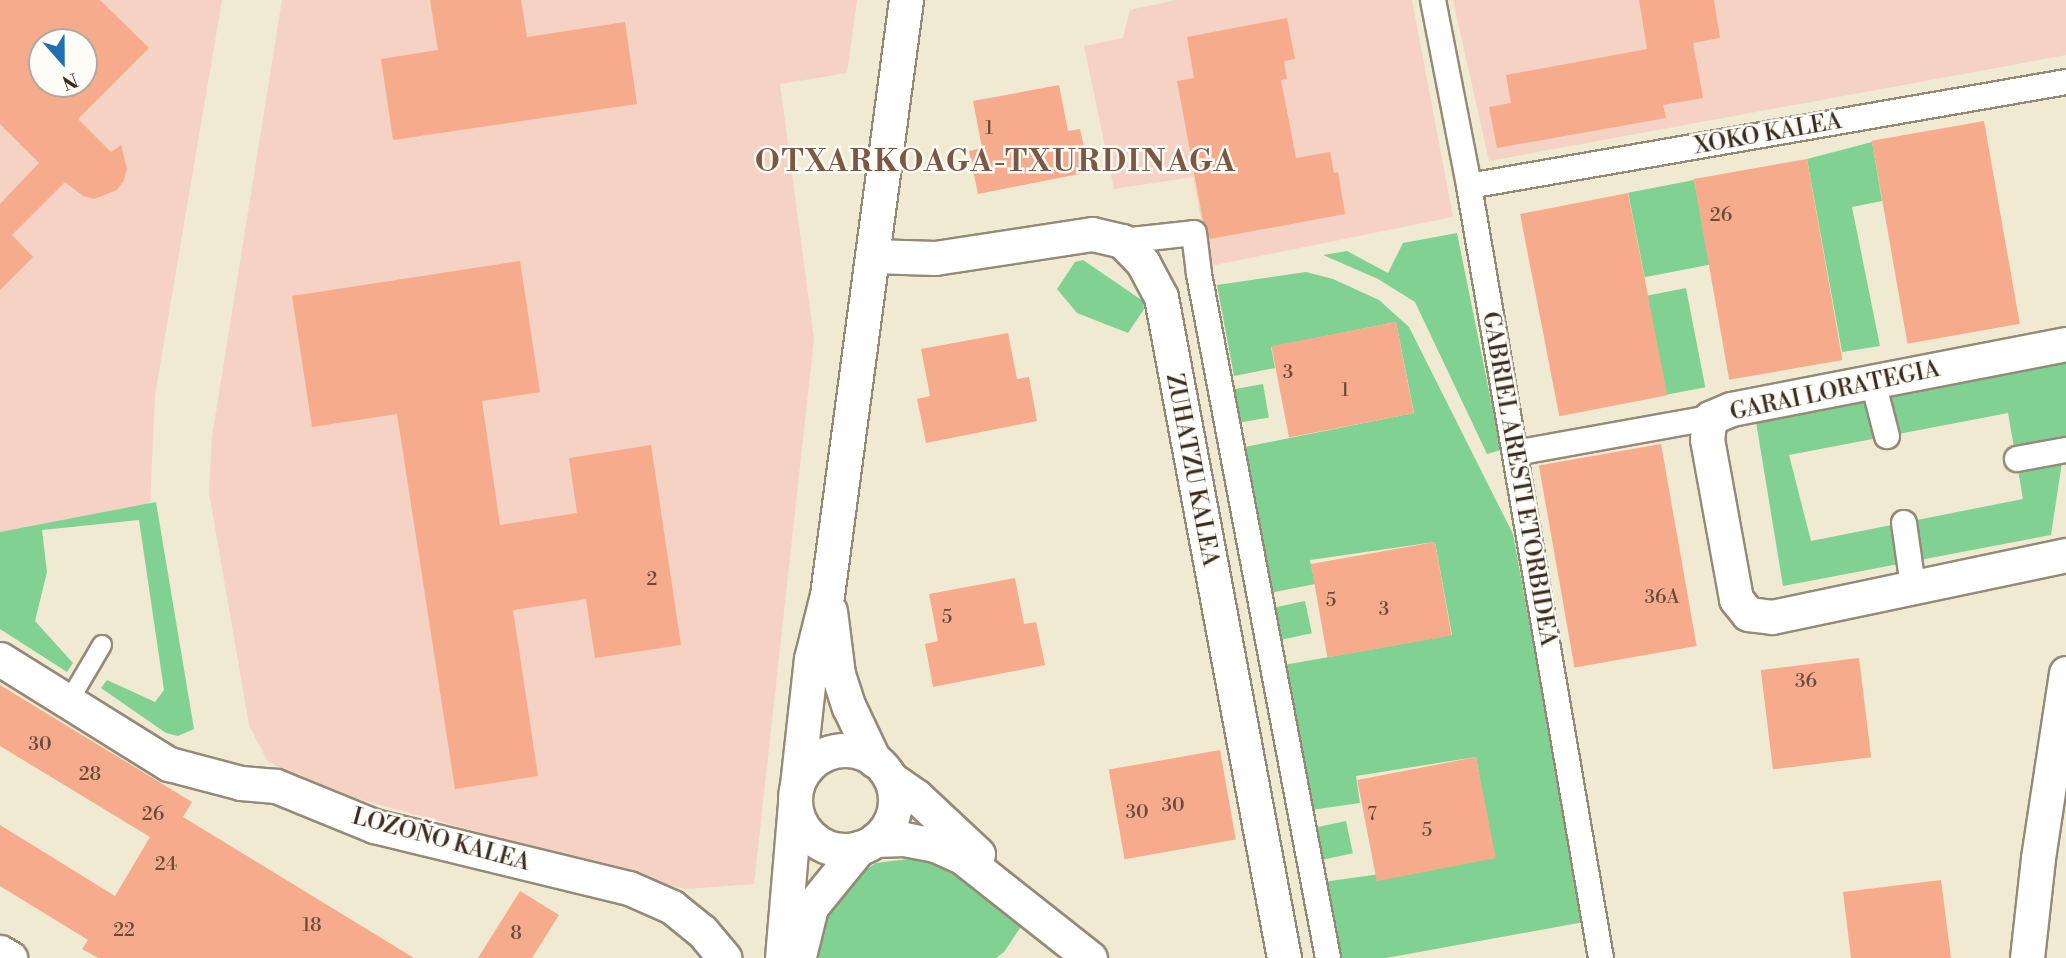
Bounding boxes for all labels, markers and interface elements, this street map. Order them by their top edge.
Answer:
north arrow [28,28,98,98]
text: N [58,67,81,95]
street label: XOKO KALEA [1692,107,1844,161]
house number: 1 [985,118,993,140]
district label: OTXARKOAGA-TXURDINAGA [758,144,1234,180]
house number: 26 [1710,205,1732,227]
street label: GABRIEL ARESTI ETORBIDEA [1476,310,1562,648]
street label: GARAI LORATEGIA [1728,355,1942,427]
house number: 3 [1283,362,1293,384]
street label: ZUHATZU KALEA [1160,371,1224,569]
house number: 1 [1341,380,1349,402]
house number: 2 [647,569,657,591]
house number: 36A [1644,587,1680,609]
house number: 5 [1326,590,1336,612]
house number: 3 [1379,599,1389,621]
house number: 5 [942,607,952,629]
house number: 36 [1795,671,1817,693]
house number: 30 [28,734,52,756]
house number: 28 [79,764,101,786]
house number: 30 [1161,795,1185,817]
house number: 30 [1125,802,1149,824]
street label: LOZOÑO KALEA [349,803,533,877]
house number: 26 [142,804,164,826]
house number: 7 [1367,804,1377,826]
house number: 5 [1422,820,1432,842]
house number: 24 [155,854,177,876]
house number: 18 [302,915,322,937]
house number: 22 [113,920,135,942]
house number: 8 [510,923,522,945]

